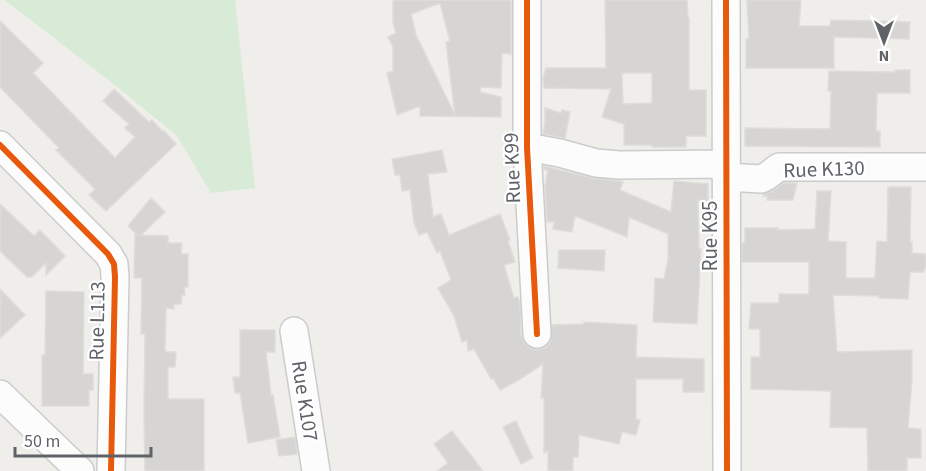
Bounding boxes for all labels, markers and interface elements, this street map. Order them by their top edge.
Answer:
north arrow [854,12,914,72]
text: N [879,45,889,67]
street label: Rue K99 [496,132,528,204]
street label: Rue K130 [783,153,865,185]
street label: Rue K95 [695,200,725,272]
street label: Rue L113 [81,281,113,361]
street label: Rue K107 [284,358,326,444]
scale bar [15,420,152,458]
text: 50 m [24,429,60,454]

